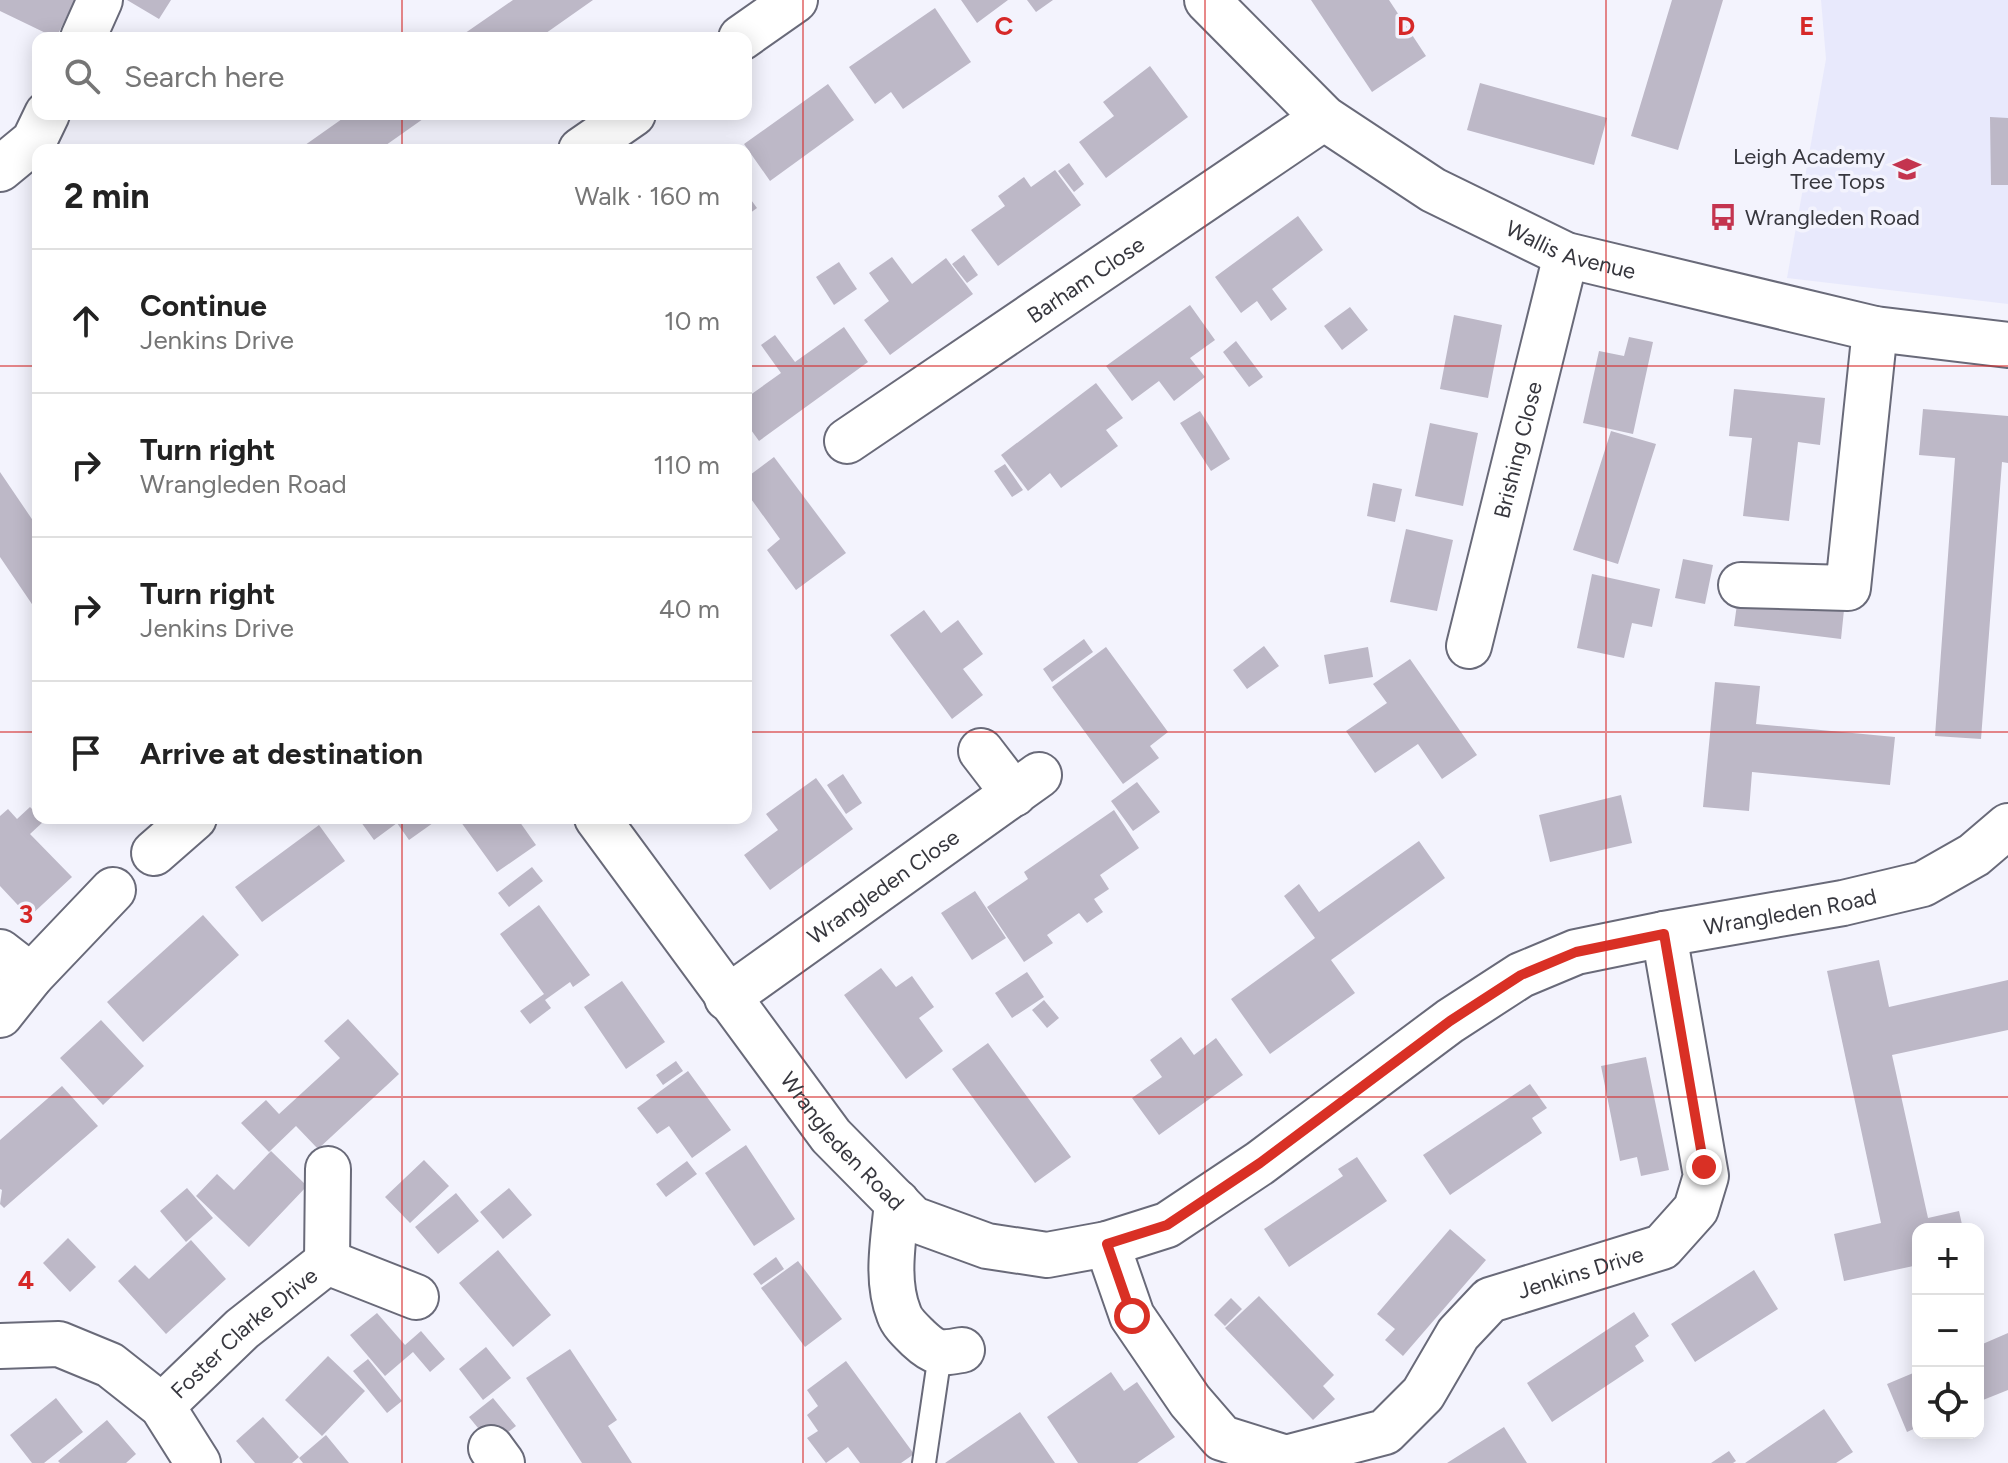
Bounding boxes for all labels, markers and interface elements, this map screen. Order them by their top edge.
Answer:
text: C [995,10,1014,42]
text: D [1397,10,1415,42]
text: E [1799,10,1815,42]
search box [32,32,752,120]
icon: search [60,54,104,98]
text: Search here [124,58,284,95]
place label: Leigh Academy Tree Tops [1733,143,1885,195]
school or university icon: Leigh Academy Tree Tops [1892,154,1922,184]
text: 2 min [64,176,150,217]
text: Walk · 160 m [574,180,720,212]
bus stop icon: Wrangleden Road [1708,202,1738,232]
place label: Wrangleden Road [1745,204,1920,231]
street label: Wallis Avenue [1502,214,1639,285]
street label: Barham Close [1022,230,1149,329]
text: Continue [140,287,267,324]
icon: ahead [64,299,108,343]
text: 10 m [664,305,720,337]
text: Jenkins Drive [140,324,294,356]
street label: Brishing Close [1488,379,1548,521]
text: Turn right [140,431,275,468]
icon: right [64,443,108,487]
text: 110 m [653,449,720,481]
text: Wrangleden Road [140,468,347,500]
text: Turn right [140,575,275,612]
icon: right [64,587,108,631]
text: 40 m [659,593,720,625]
text: Jenkins Drive [140,612,294,644]
icon: arrive [64,731,108,775]
text: Arrive at destination [140,735,423,772]
street label: Wrangleden Close [802,823,964,950]
street label: Wrangleden Road [1702,882,1879,940]
text: 3 [19,898,33,930]
street label: Wrangleden Road [775,1066,910,1216]
route end [1686,1149,1722,1185]
map controls [1912,1223,1984,1439]
button: + [1912,1223,1984,1295]
street label: Jenkins Drive [1514,1240,1647,1304]
street label: Foster Clarke Drive [165,1261,323,1404]
text: 4 [18,1264,34,1296]
button: − [1912,1295,1984,1367]
route start [1114,1298,1150,1334]
button: locate [1912,1367,1984,1439]

